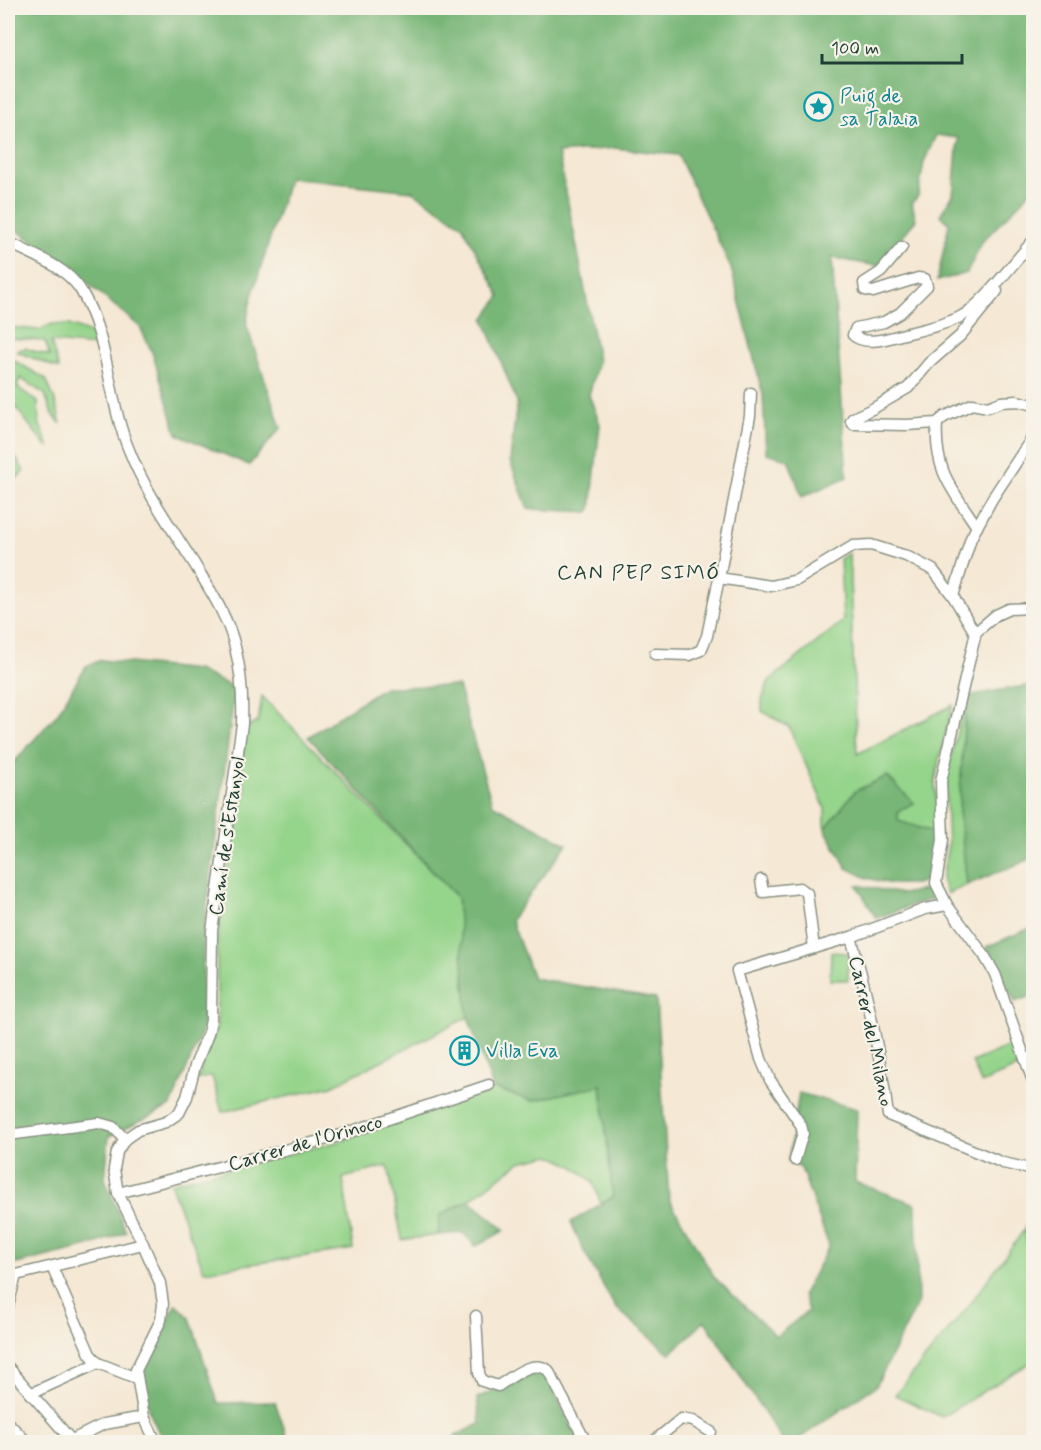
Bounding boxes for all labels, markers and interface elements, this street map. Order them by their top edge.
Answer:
scale bar [822,27,962,65]
text: 100 m [831,37,879,61]
place label: Puig de sa Talaia [840,83,918,133]
place icon: Puig de sa Talaia [803,90,835,122]
district label: CAN PEP SIMÓ [557,559,721,587]
street label: Camí de s'Estanyol [203,755,252,917]
street label: Carrer del Milano [841,954,900,1109]
building icon: Villa Eva [449,1034,481,1066]
place label: Villa Eva [486,1038,559,1065]
street label: Carrer de l'Orinoco [225,1109,386,1178]

